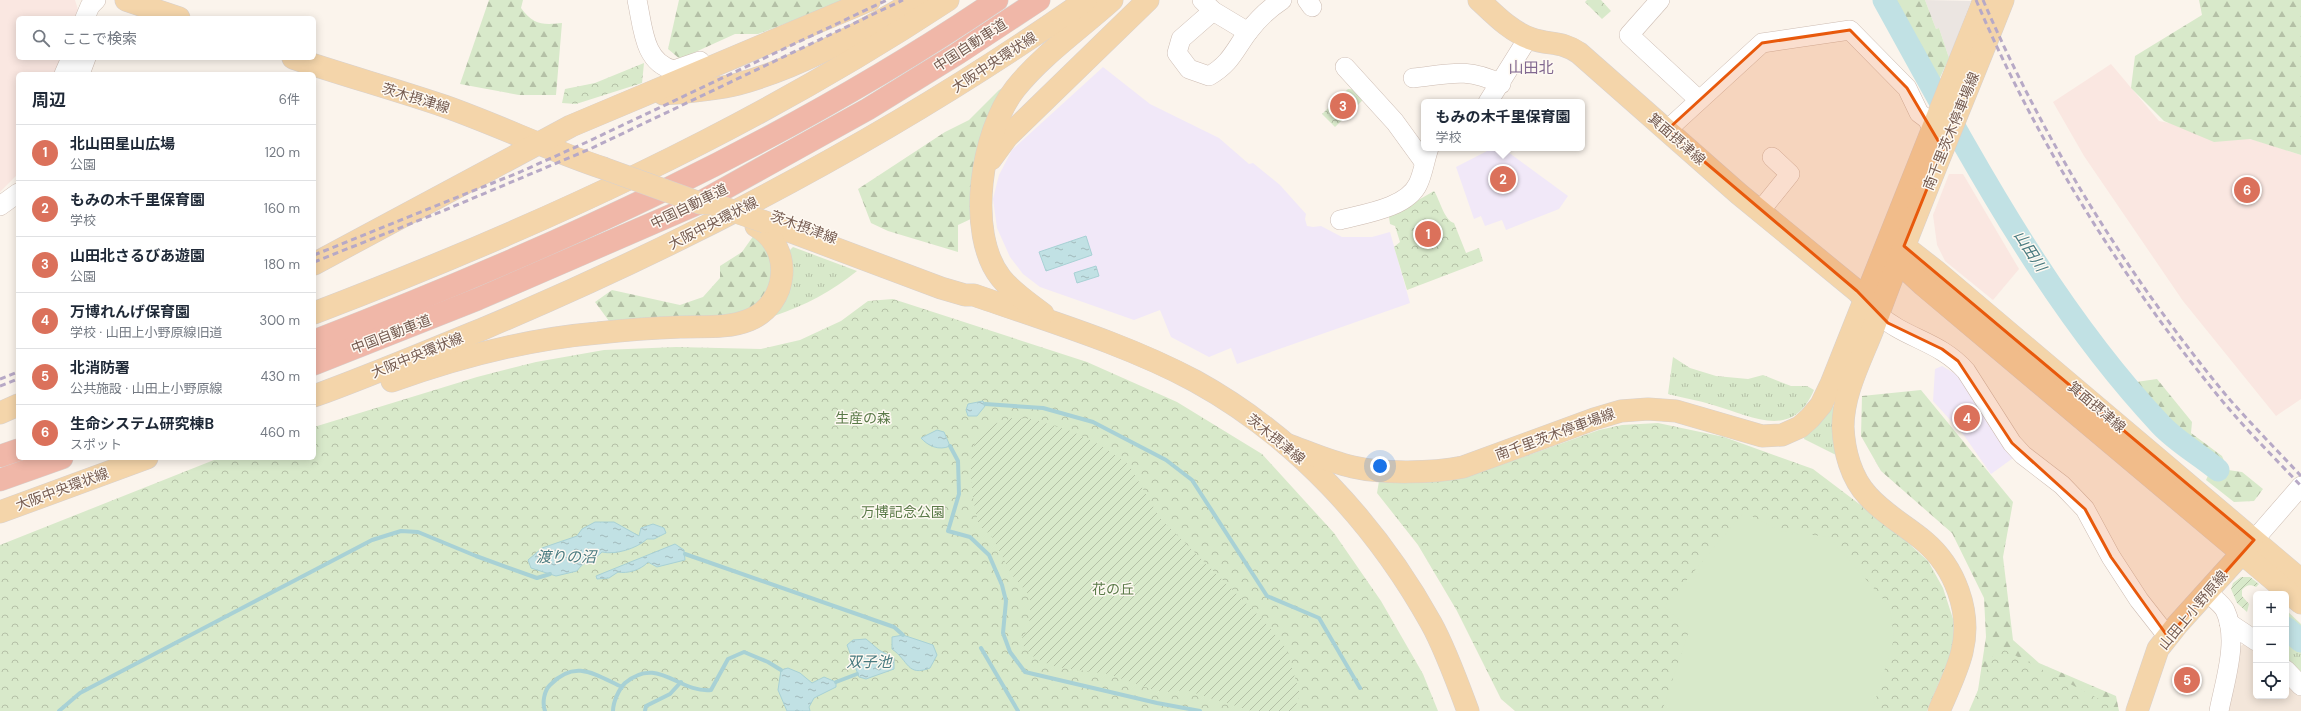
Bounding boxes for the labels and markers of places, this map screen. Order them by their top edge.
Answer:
pin: 3 [1330,91,1356,121]
pin: 2 [1490,164,1516,194]
pin: 6 [2234,175,2260,205]
pin: 1 [1415,219,1441,249]
pin: 4 [1954,403,1980,433]
pin: 5 [2174,665,2200,695]

